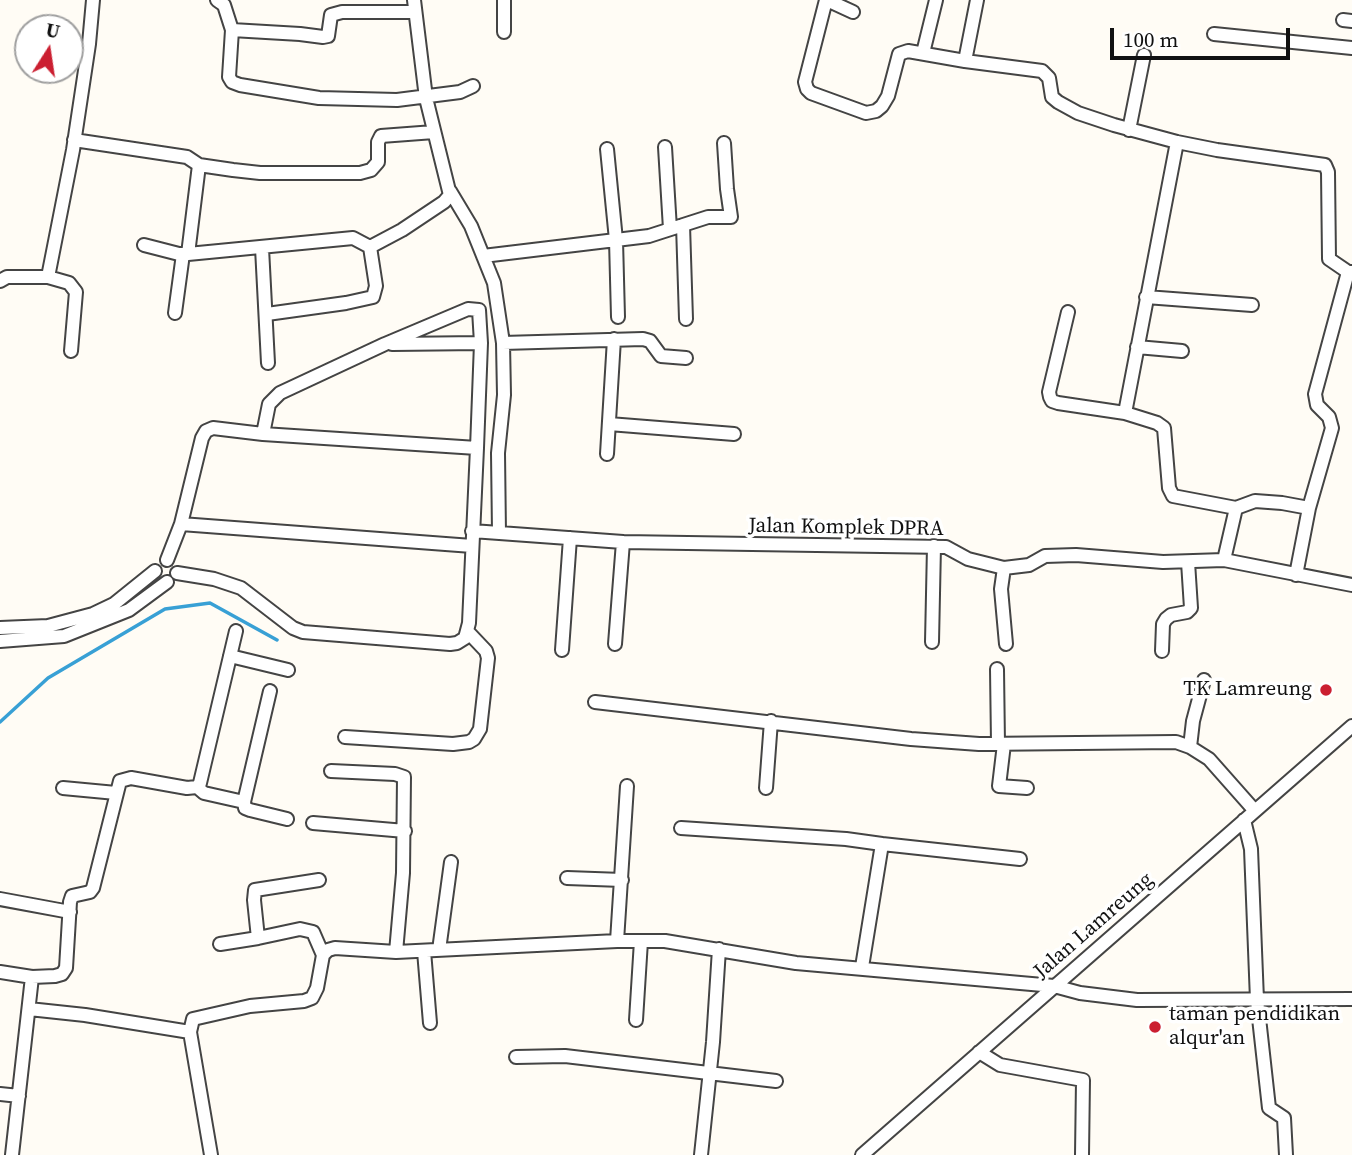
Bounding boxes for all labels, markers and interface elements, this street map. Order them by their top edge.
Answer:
north arrow [14,14,84,84]
scale bar [1114,14,1294,58]
text: U [43,16,62,45]
text: 100 m [1123,25,1178,54]
street label: Jalan Komplek DPRA [748,514,944,542]
place label: TK Lamreung [1183,677,1312,703]
marker: TK Lamreung [1318,682,1334,698]
street label: Jalan Lamreung [1029,867,1159,985]
place label: taman pendidikan alqur'an [1169,1002,1340,1052]
marker: taman pendidikan alqur'an [1147,1019,1163,1035]

